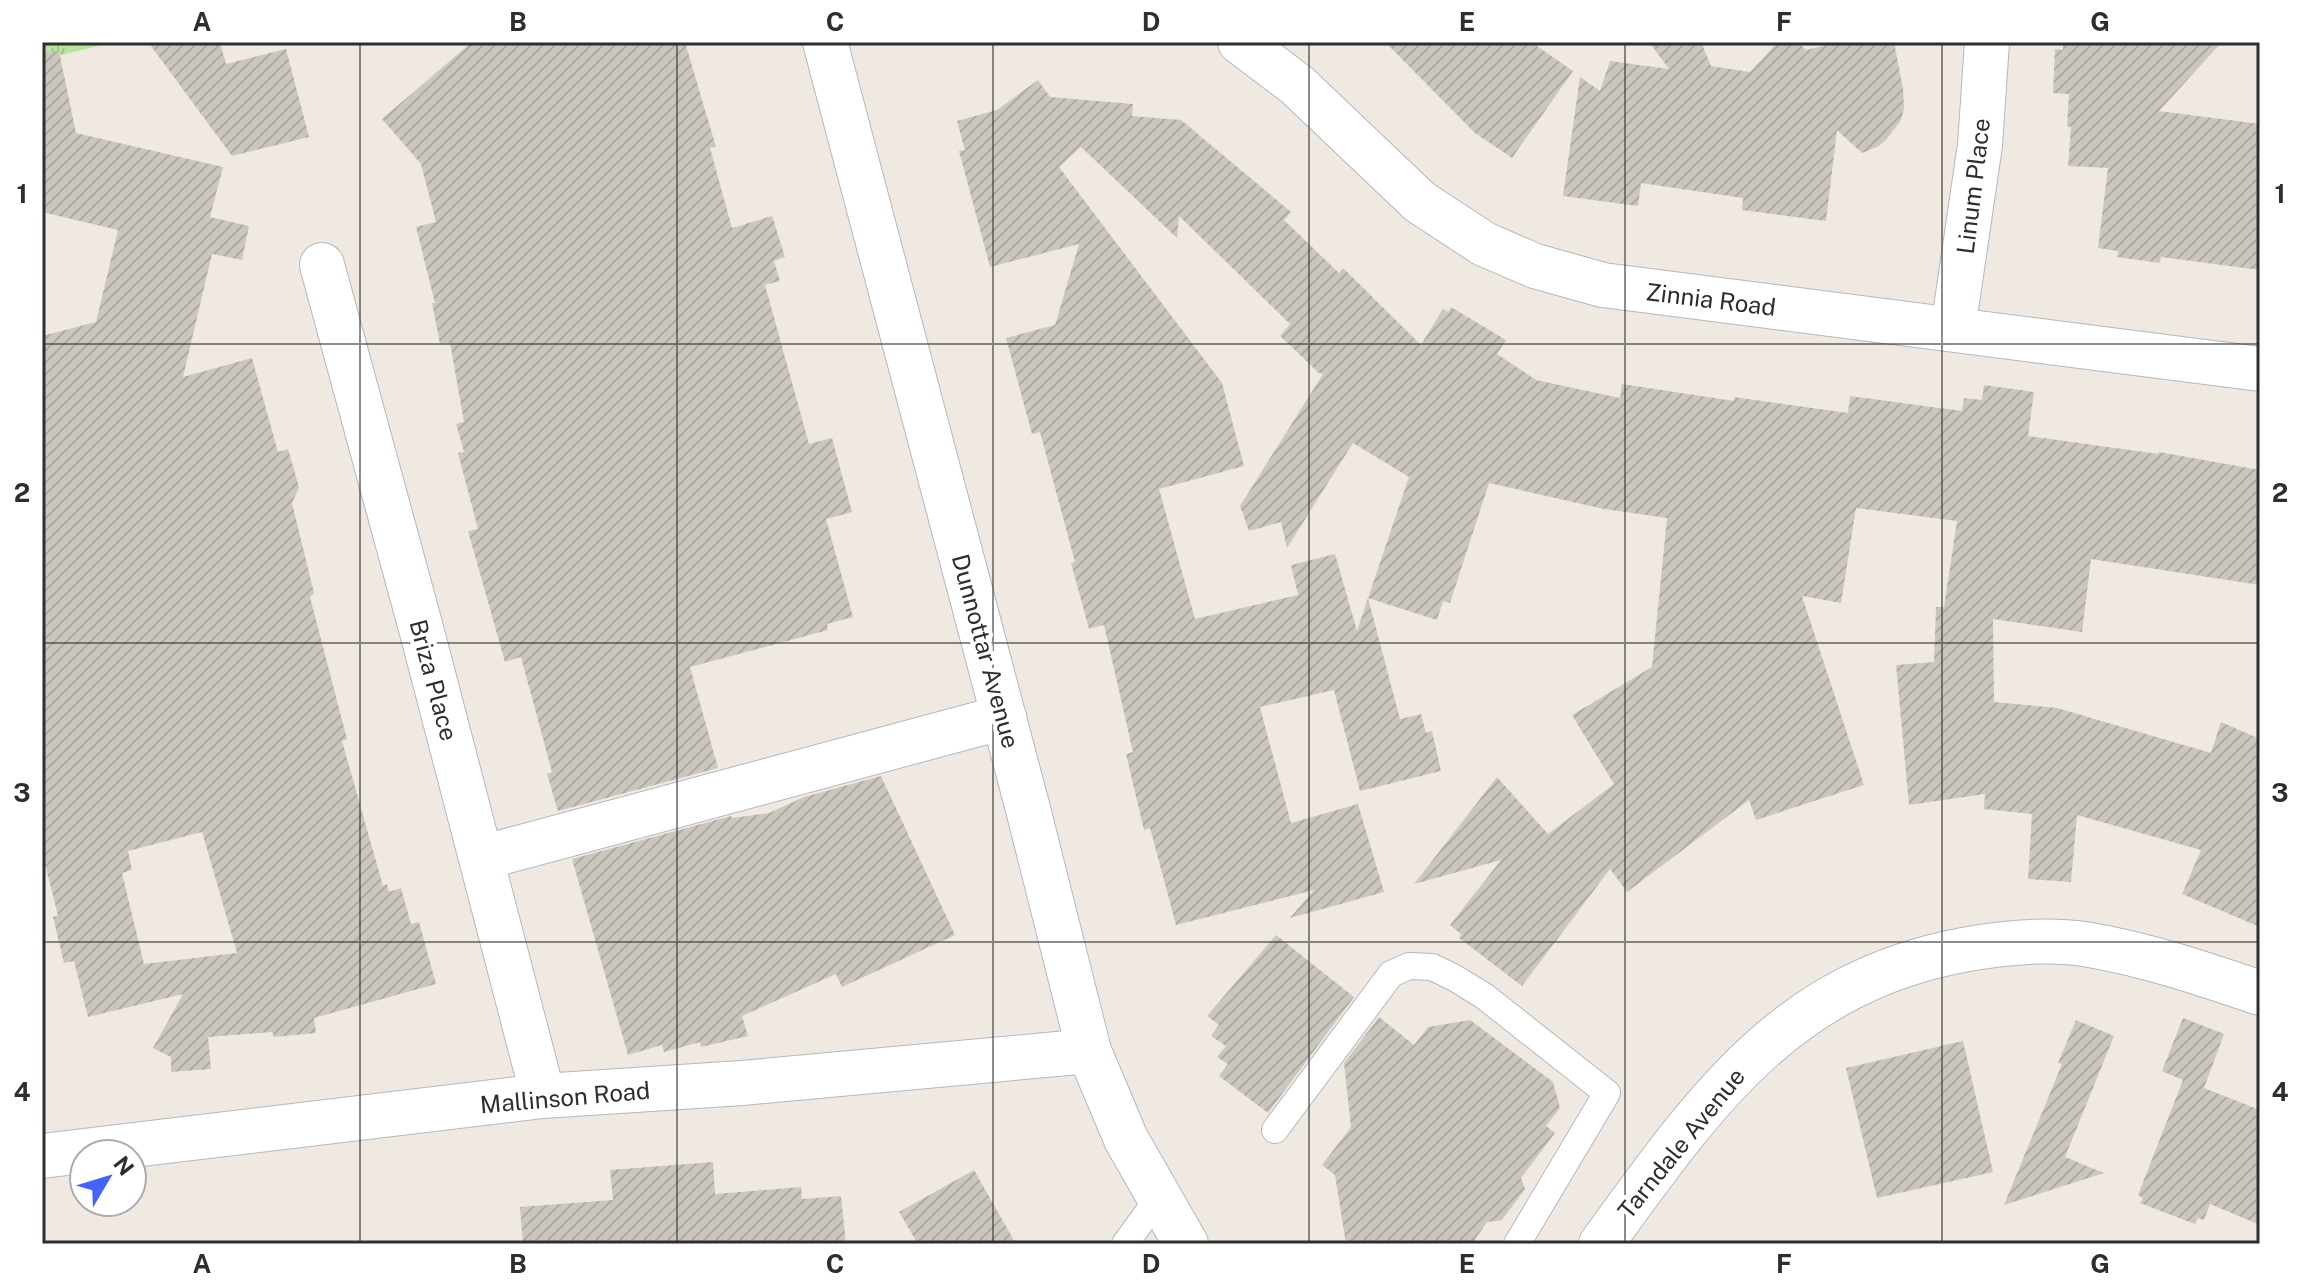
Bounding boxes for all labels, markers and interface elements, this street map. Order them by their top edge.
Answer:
text: A [193,6,212,37]
text: B [509,6,527,37]
text: C [826,6,844,37]
text: D [1142,6,1160,37]
text: E [1459,6,1475,37]
text: F [1776,6,1792,37]
text: G [2090,6,2110,37]
street label: Linum Place [1951,116,1995,256]
text: 1 [16,178,28,209]
text: 1 [2274,178,2286,209]
street label: Zinnia Road [1644,277,1778,321]
text: 2 [14,477,30,508]
text: 2 [2272,477,2288,508]
street label: Dunnottar Avenue [947,551,1025,751]
street label: Briza Place [404,616,464,744]
text: 3 [13,777,31,808]
text: 3 [2271,777,2289,808]
street label: Tarndale Avenue [1612,1062,1750,1224]
text: 4 [13,1076,31,1107]
street label: Mallinson Road [479,1076,651,1118]
text: 4 [2271,1076,2289,1107]
north arrow [68,1138,148,1218]
text: N [108,1151,139,1180]
text: A [193,1248,212,1279]
text: B [509,1248,527,1279]
text: C [826,1248,844,1279]
text: D [1142,1248,1160,1279]
text: E [1459,1248,1475,1279]
text: F [1776,1248,1792,1279]
text: G [2090,1248,2110,1279]

